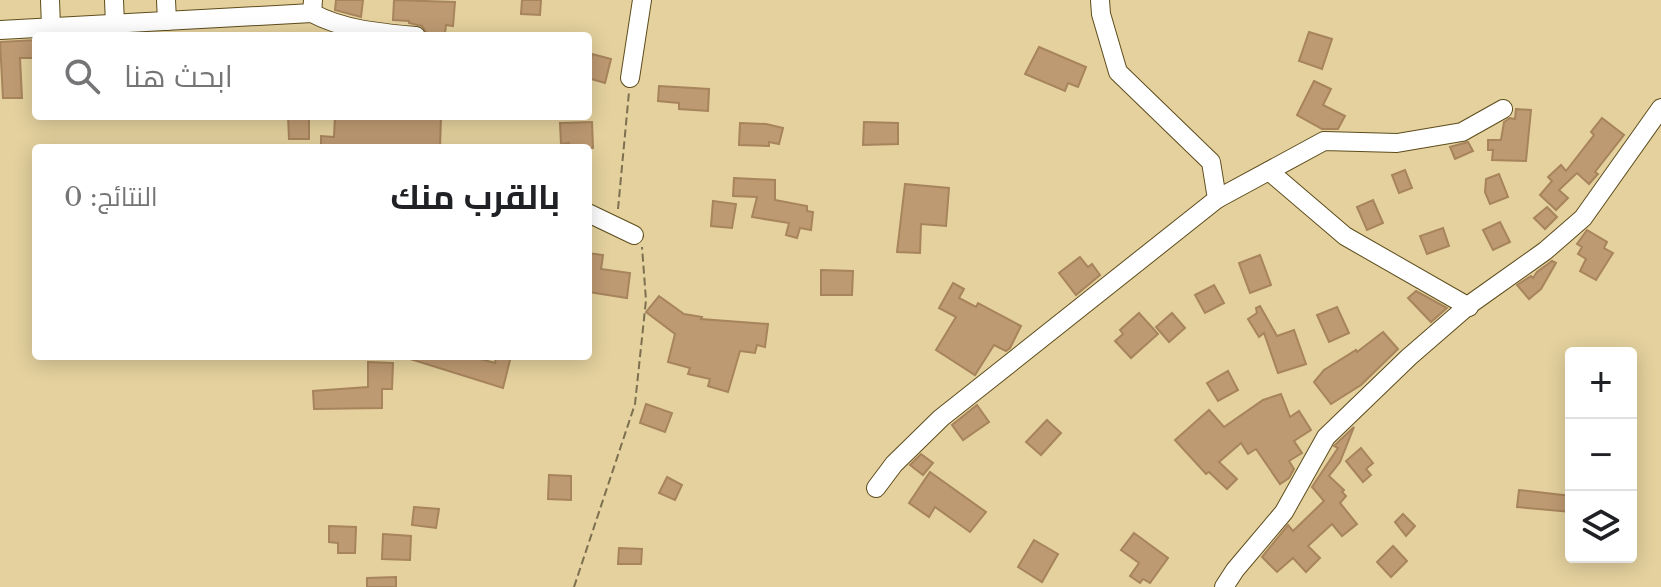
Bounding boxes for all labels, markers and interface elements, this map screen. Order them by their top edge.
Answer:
search box [32,32,592,120]
icon: search [60,54,104,98]
text: ابحث هنا [124,58,233,95]
text: بالقرب منك [391,176,560,218]
text: النتائج: 0 [64,181,158,213]
map controls [1565,347,1637,563]
button: + [1565,347,1637,419]
button: − [1565,419,1637,491]
button: layers [1565,491,1637,563]

